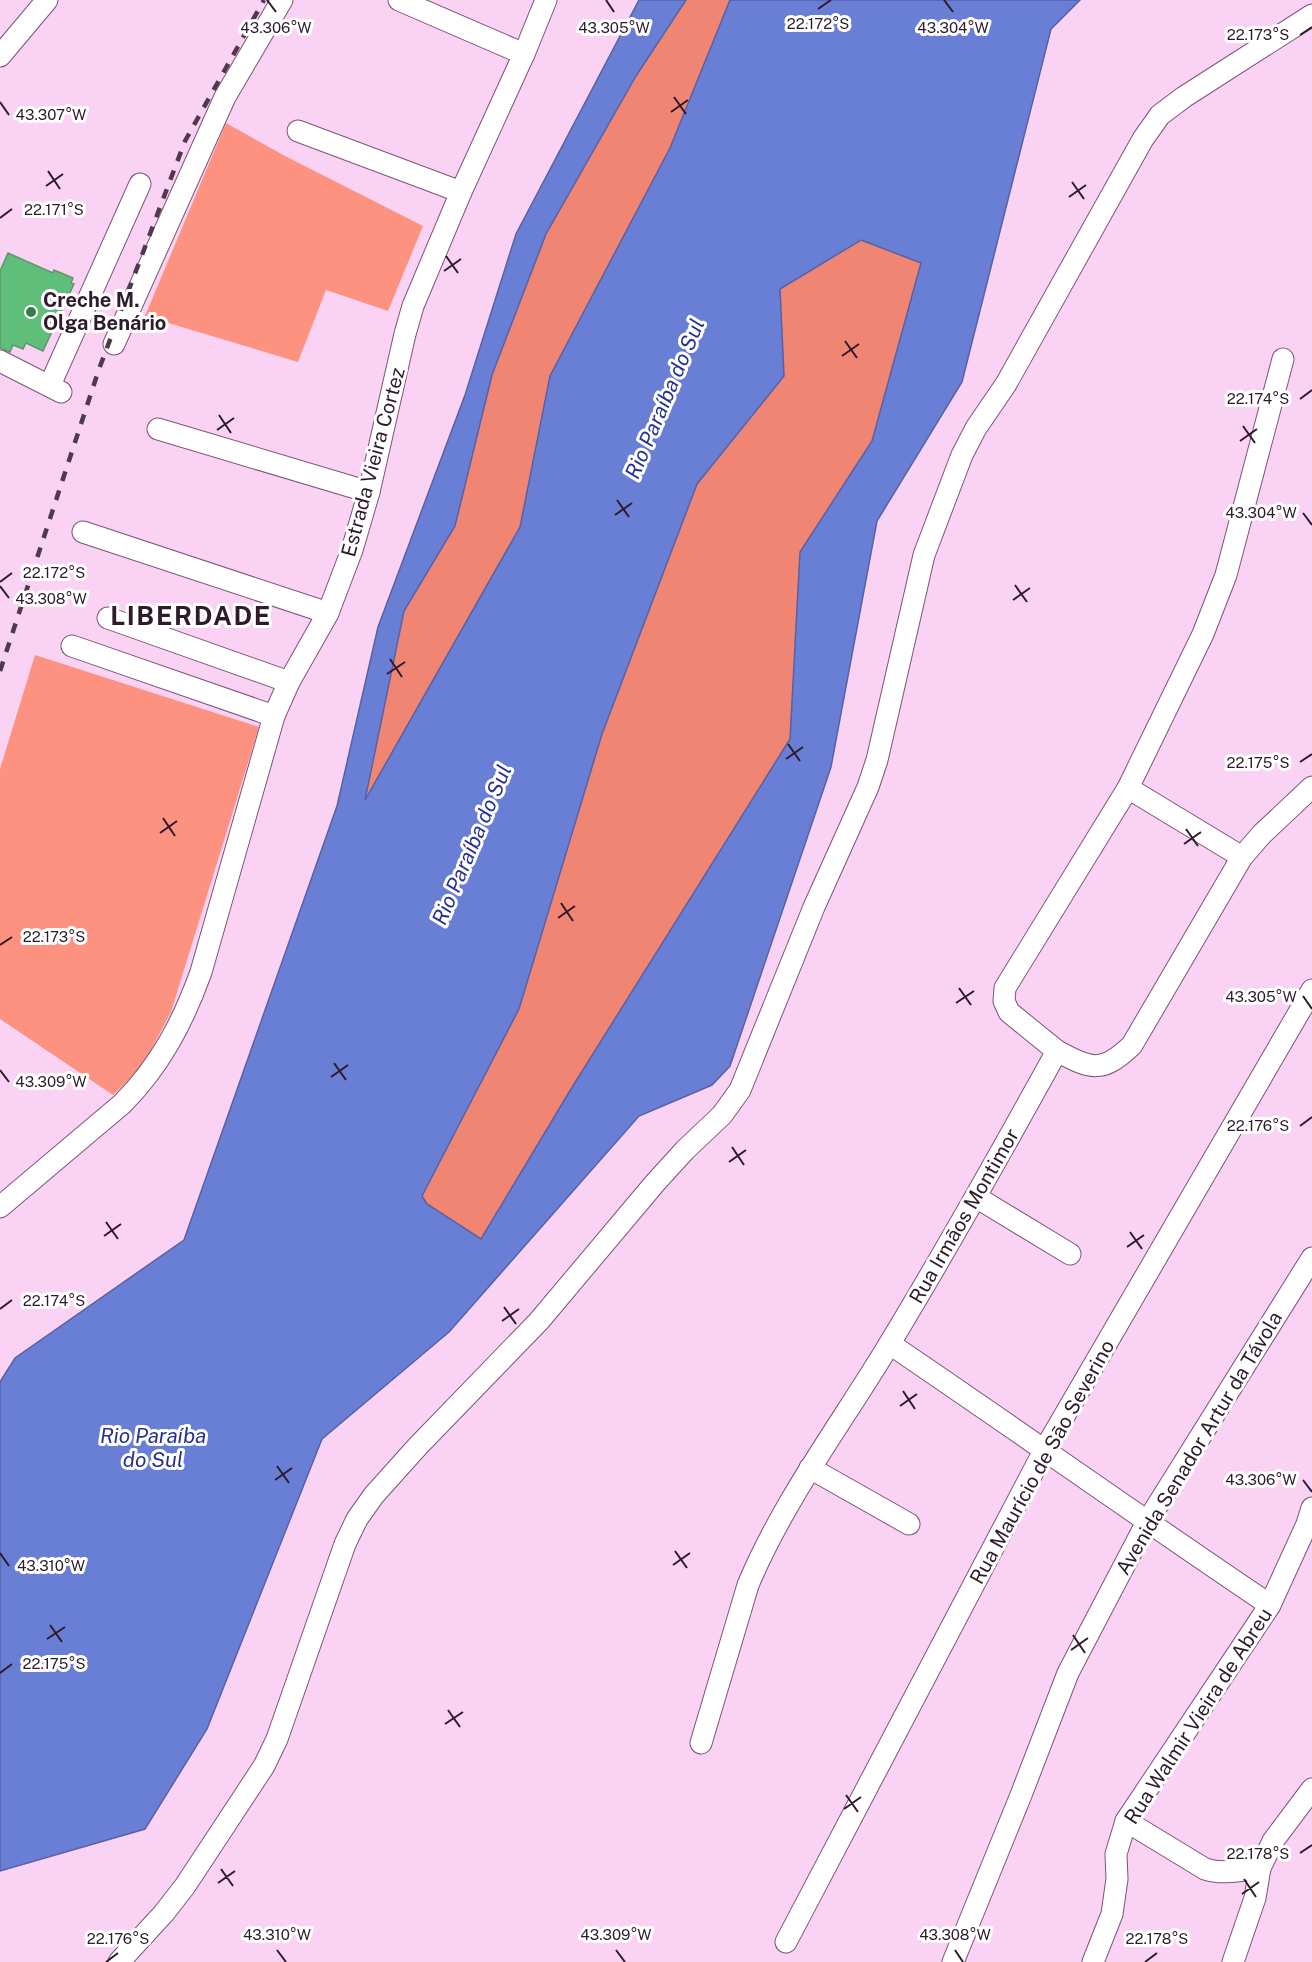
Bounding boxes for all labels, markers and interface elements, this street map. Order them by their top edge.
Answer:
text: 22.172°S [787,15,849,32]
text: 43.306°W [240,19,312,36]
text: 43.305°W [578,19,650,36]
text: 43.304°W [917,19,989,36]
text: 22.173°S [1227,26,1289,43]
text: 43.307°W [16,106,86,123]
text: 22.171°S [24,201,84,218]
place label: Creche M. Olga Benário [43,288,166,335]
marker: Creche M. Olga Benário [24,305,38,319]
water label: Rio Paraíba do Sul [620,315,710,483]
street label: Estrada Vieira Cortez [336,365,410,559]
text: 22.174°S [1227,390,1289,407]
text: 43.304°W [1225,504,1297,521]
text: 22.172°S [23,564,85,581]
text: 43.308°W [15,590,87,607]
district label: LIBERDADE [110,600,272,631]
text: 22.175°S [1227,754,1289,771]
water label: Rio Paraíba do Sul [427,761,517,929]
text: 22.173°S [23,928,85,945]
text: 43.305°W [1225,988,1297,1005]
text: 43.309°W [15,1073,87,1090]
text: 22.176°S [1227,1117,1289,1134]
street label: Rua Irmãos Montimor [904,1124,1024,1308]
text: 22.174°S [23,1292,85,1309]
street label: Avenida Senador Artur da Távola [1111,1307,1287,1579]
street label: Rua Maurício de São Severino [965,1336,1119,1588]
water label: Rio Paraíba do Sul [100,1423,206,1472]
text: 43.306°W [1225,1471,1297,1488]
text: 43.310°W [17,1557,85,1574]
street label: Rua Walmir Vieira de Abreu [1119,1603,1277,1829]
text: 22.175°S [23,1655,85,1672]
text: 22.178°S [1227,1845,1289,1862]
text: 43.310°W [243,1926,311,1943]
text: 43.309°W [580,1926,652,1943]
text: 43.308°W [919,1926,991,1943]
text: 22.176°S [87,1930,149,1947]
text: 22.178°S [1126,1930,1188,1947]

